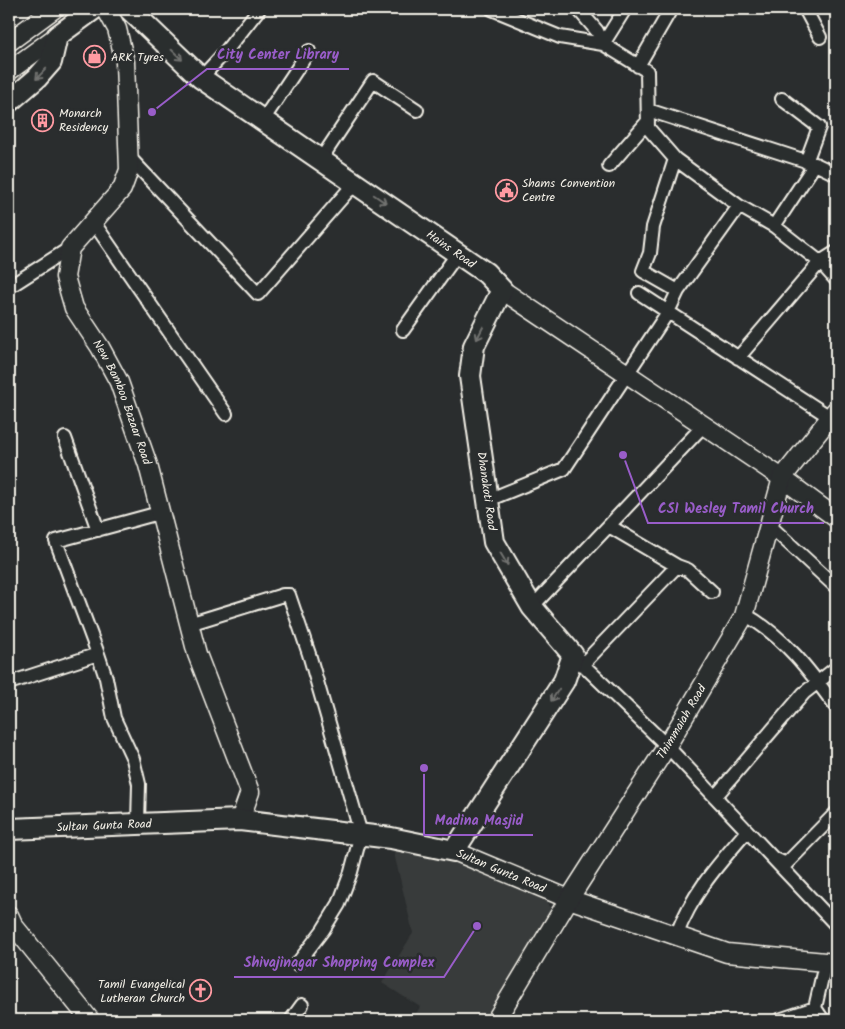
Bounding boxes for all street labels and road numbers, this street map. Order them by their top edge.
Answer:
street label: Hains Road [422,225,480,274]
street label: New Bamboo Bazaar Road [88,336,156,468]
street label: Dhanakoti Road [472,451,502,533]
street label: Thimmaiah Road [652,680,712,763]
street label: Sultan Gunta Road [56,814,153,837]
street label: Sultan Gunta Road [453,844,549,899]

